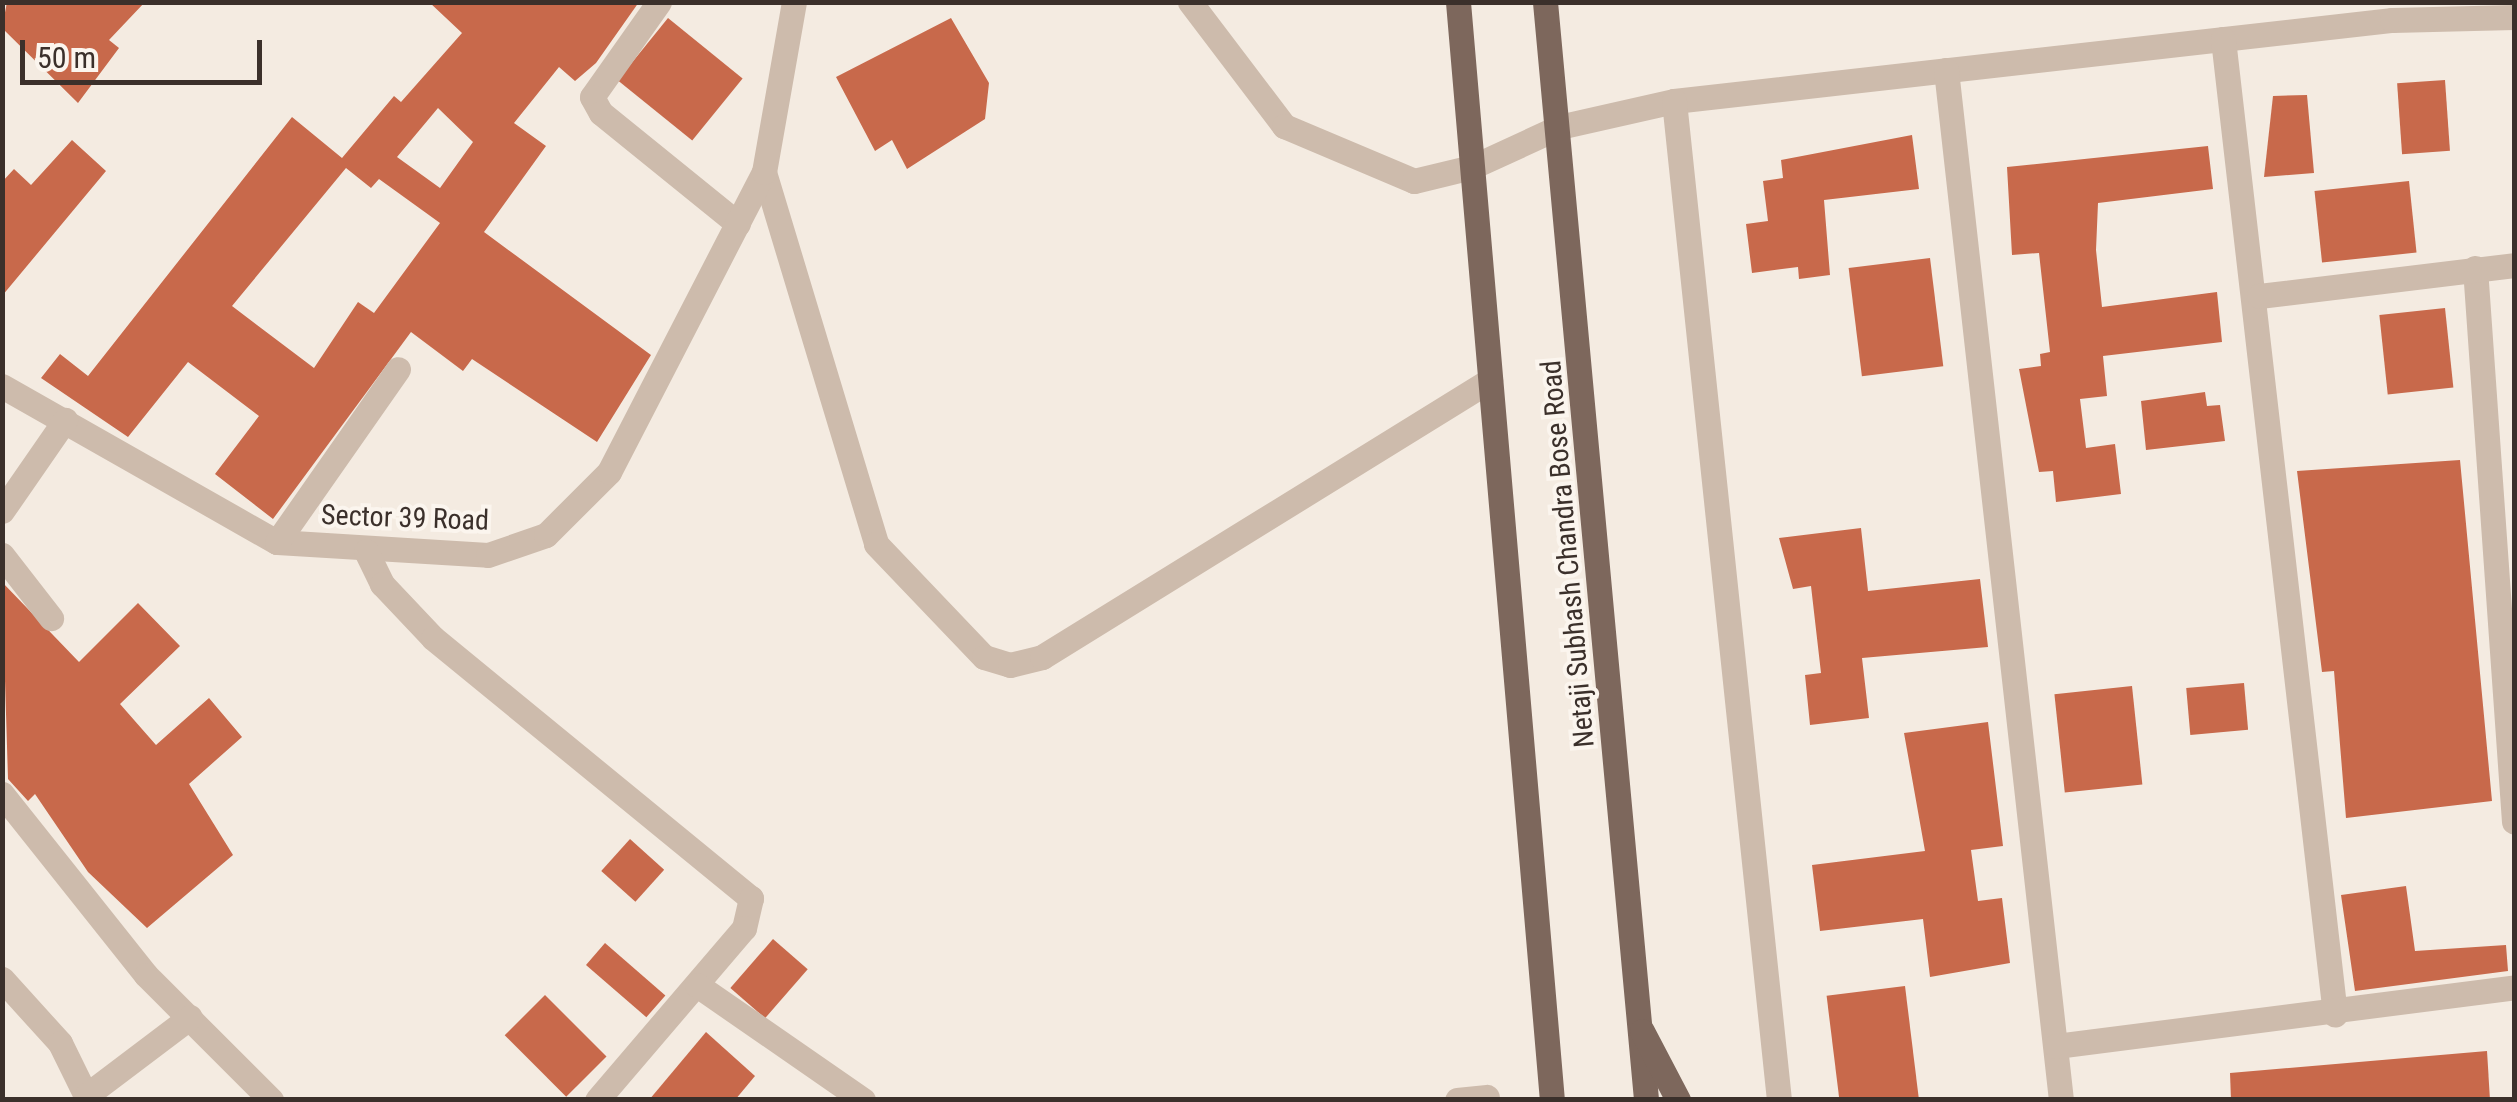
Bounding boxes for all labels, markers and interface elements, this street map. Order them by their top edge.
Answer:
scale bar [25,20,268,82]
text: 50 m [37,40,96,75]
street label: Netaji Subhash Chandra Bose Road [1534,359,1602,749]
street label: Sector 39 Road [321,498,489,538]

